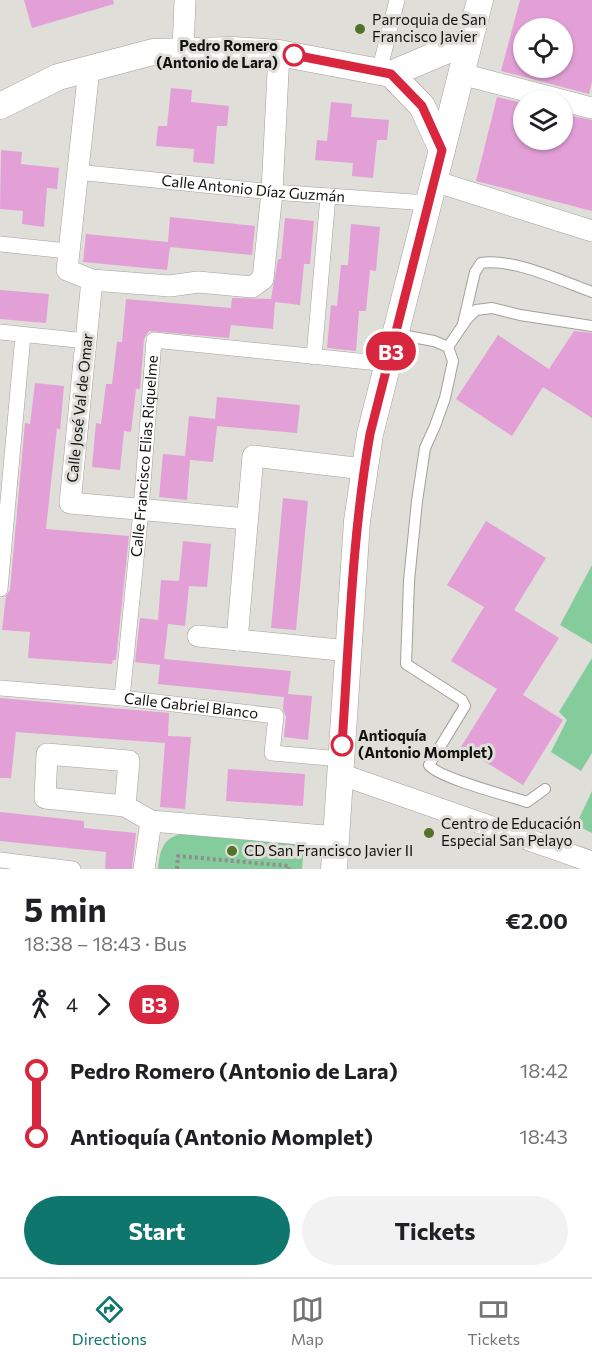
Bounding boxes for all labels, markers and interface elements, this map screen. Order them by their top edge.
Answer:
place label: Parroquia de San Francisco Javier [372,10,486,45]
map controls [513,18,573,150]
button: locate [513,18,573,78]
marker: Parroquia de San Francisco Javier [353,22,367,36]
place label: Pedro Romero (Antonio de Lara) [156,36,278,71]
marker: Pedro Romero (Antonio de Lara) [283,44,305,66]
button: layers [513,90,573,150]
street label: Calle Antonio Díaz Guzmán [161,171,346,205]
street label: Calle José Val de Omar [62,332,96,483]
line badge: B3 [364,332,418,370]
text: B3 [378,339,404,364]
street label: Calle Francisco Elias Riquelme [126,354,161,558]
street label: Calle Gabriel Blanco [123,688,259,722]
place label: Antioquía (Antonio Momplet) [358,726,493,761]
marker: Antioquía (Antonio Momplet) [331,734,353,756]
place label: Centro de Educación Especial San Pelayo [441,814,581,849]
marker: Centro de Educación Especial San Pelayo [422,826,436,840]
place label: CD San Francisco Javier II [244,841,413,859]
marker: CD San Francisco Javier II [225,844,239,858]
text: 5 min [24,888,107,929]
text: €2.00 [505,907,568,934]
text: 18:38 – 18:43 · Bus [24,931,187,955]
icon: walk [24,988,57,1021]
icon: forward [87,988,120,1021]
text: 4 [66,992,78,1016]
text: B3 [141,992,167,1017]
text: Pedro Romero (Antonio de Lara) [70,1057,398,1084]
text: 18:42 [520,1058,568,1082]
text: Antioquía (Antonio Momplet) [70,1123,373,1150]
text: 18:43 [519,1124,568,1148]
button: Start [24,1196,290,1265]
button: Tickets [302,1196,568,1265]
tab: Directions [72,1293,147,1348]
tab: Map [291,1293,324,1348]
tab: Tickets [467,1293,520,1348]

